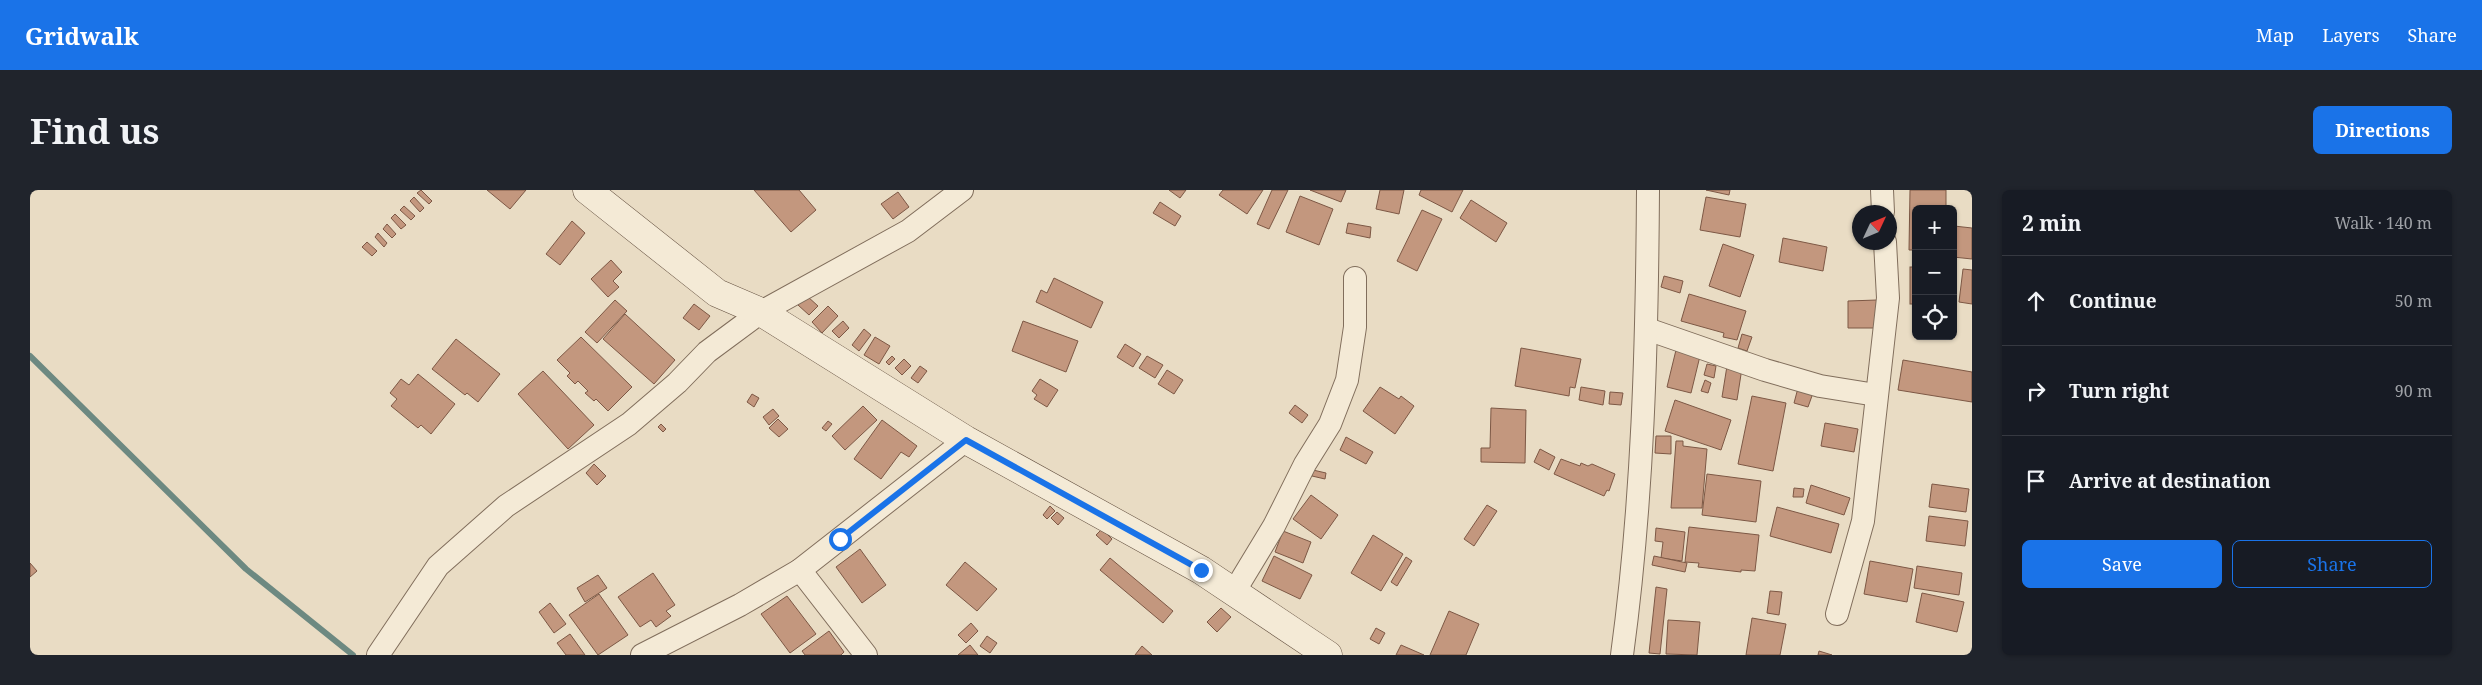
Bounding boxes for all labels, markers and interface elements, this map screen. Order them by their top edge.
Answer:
text: Gridwalk [25,19,139,52]
text: Map [2256,23,2294,47]
text: Layers [2322,23,2380,47]
text: Share [2408,23,2457,47]
button: Directions [2313,106,2452,154]
text: Find us [30,107,159,154]
north arrow [1852,205,1897,250]
map controls [1912,205,1957,340]
button: + [1912,205,1957,250]
text: 2 min [2022,209,2081,237]
text: Walk · 140 m [2335,212,2432,234]
button: − [1912,250,1957,295]
icon: ahead [2022,287,2050,315]
text: Continue [2069,288,2157,314]
text: 50 m [2395,290,2432,312]
button: locate [1912,295,1957,340]
icon: right [2022,377,2050,405]
text: Turn right [2069,378,2169,404]
text: 90 m [2395,380,2432,402]
icon: arrive [2022,467,2050,495]
text: Arrive at destination [2069,468,2271,494]
route start [829,528,852,551]
button: Save [2022,540,2222,588]
button: Share [2232,540,2432,588]
route end [1190,559,1213,582]

